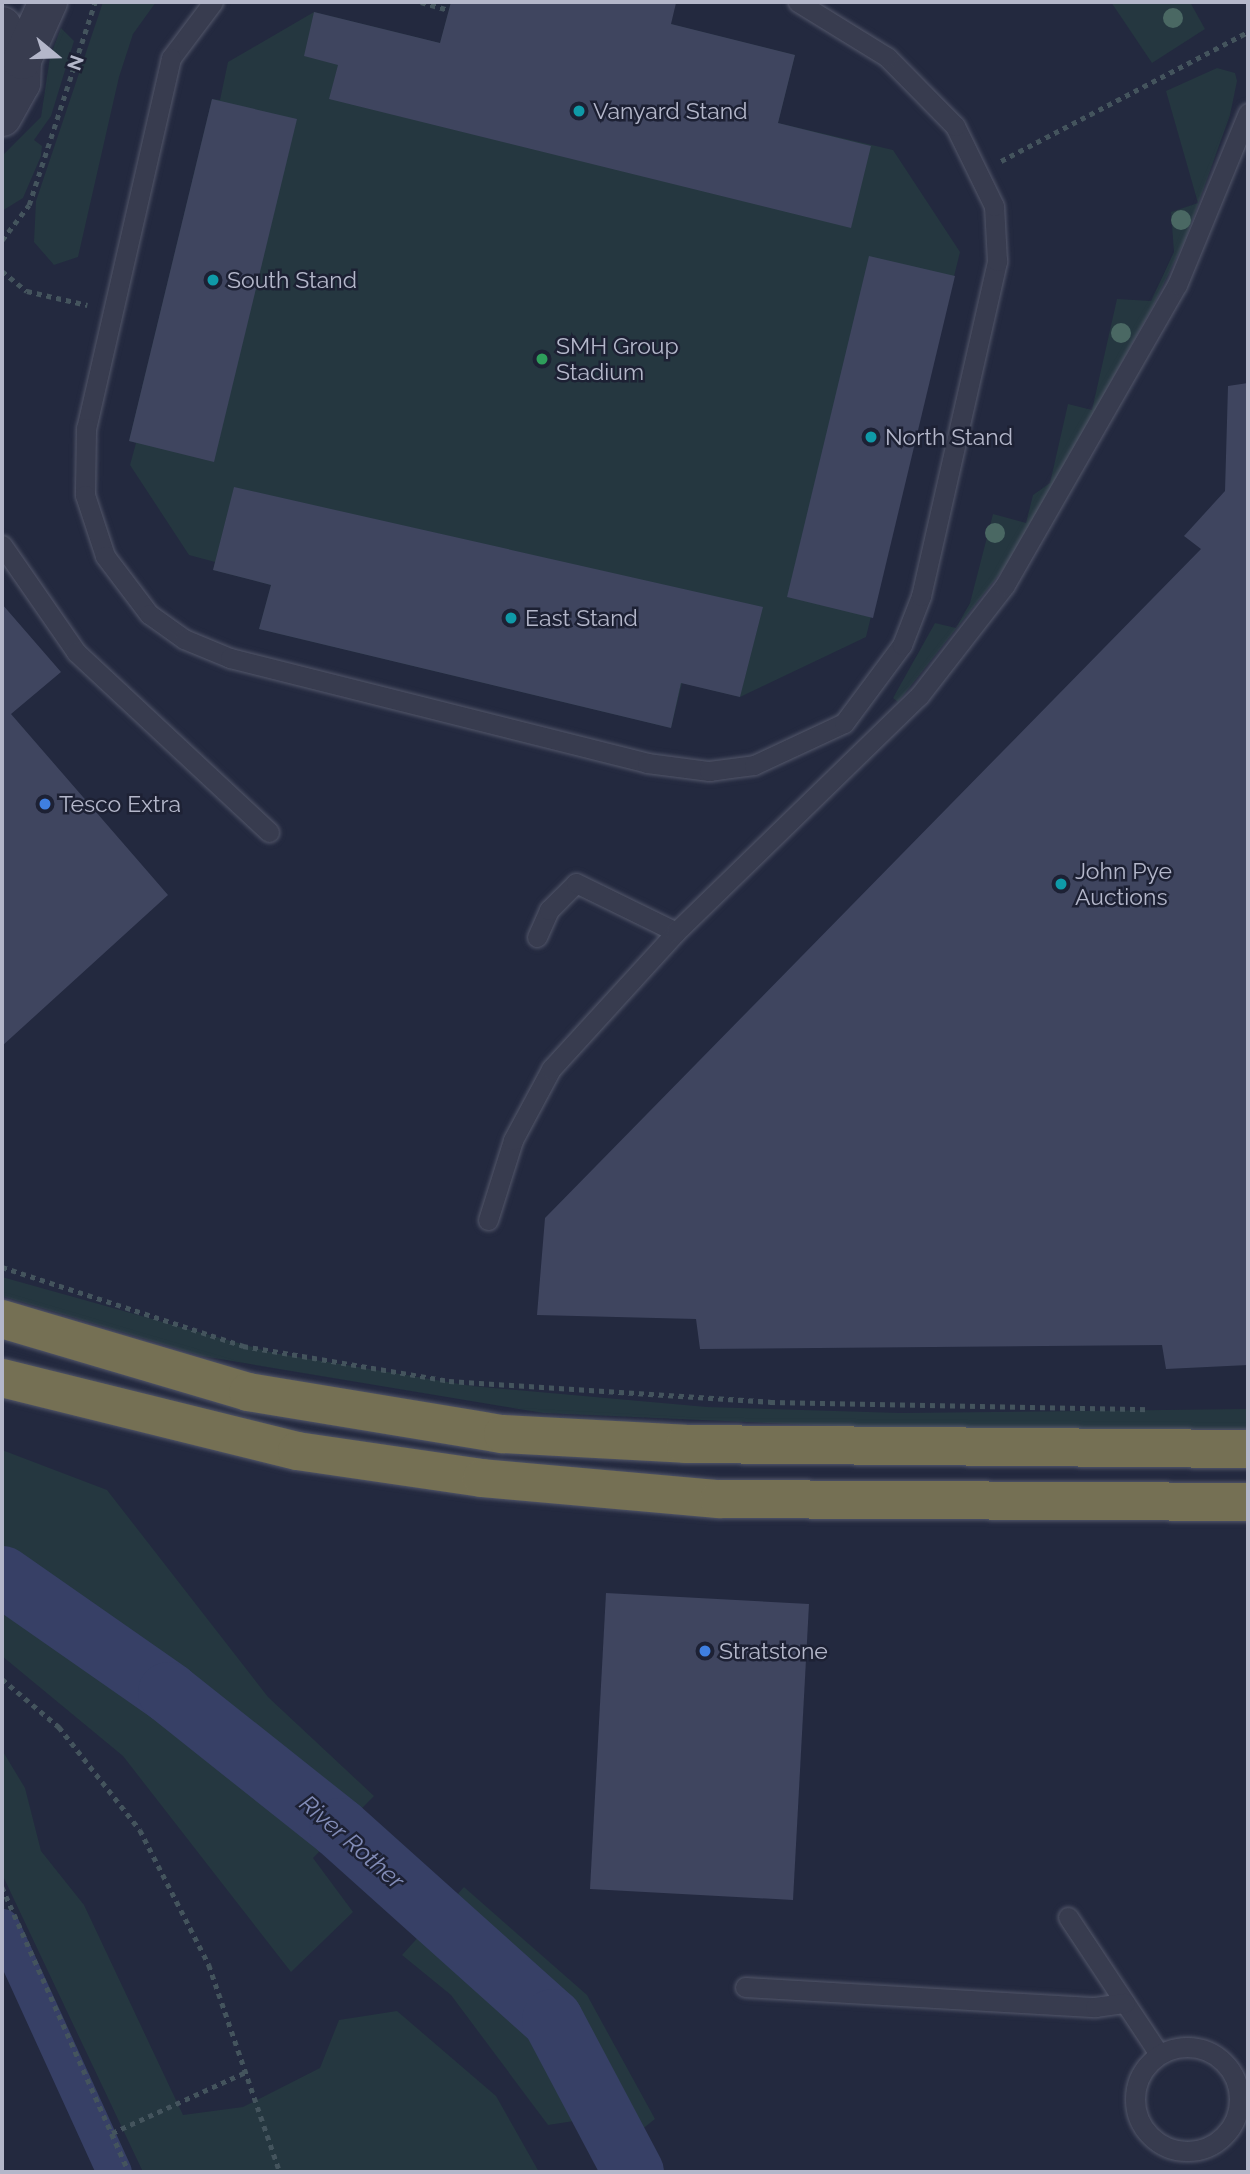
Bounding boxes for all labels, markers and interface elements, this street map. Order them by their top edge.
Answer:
north arrow [21,21,91,91]
text: N [63,52,89,73]
place label: Vanyard Stand [593,97,747,125]
marker: Vanyard Stand [571,103,587,119]
place label: South Stand [227,266,357,294]
marker: South Stand [205,272,221,288]
place label: SMH Group Stadium [556,332,679,386]
marker: SMH Group Stadium [534,351,550,367]
place label: North Stand [885,423,1013,451]
marker: North Stand [863,429,879,445]
place label: East Stand [525,604,638,632]
marker: East Stand [503,610,519,626]
place label: Tesco Extra [59,790,181,818]
marker: Tesco Extra [37,796,53,812]
place label: John Pye Auctions [1075,857,1172,911]
marker: John Pye Auctions [1053,876,1069,892]
place label: Stratstone [719,1637,828,1665]
marker: Stratstone [697,1643,713,1659]
water label: River Rother [294,1789,410,1895]

